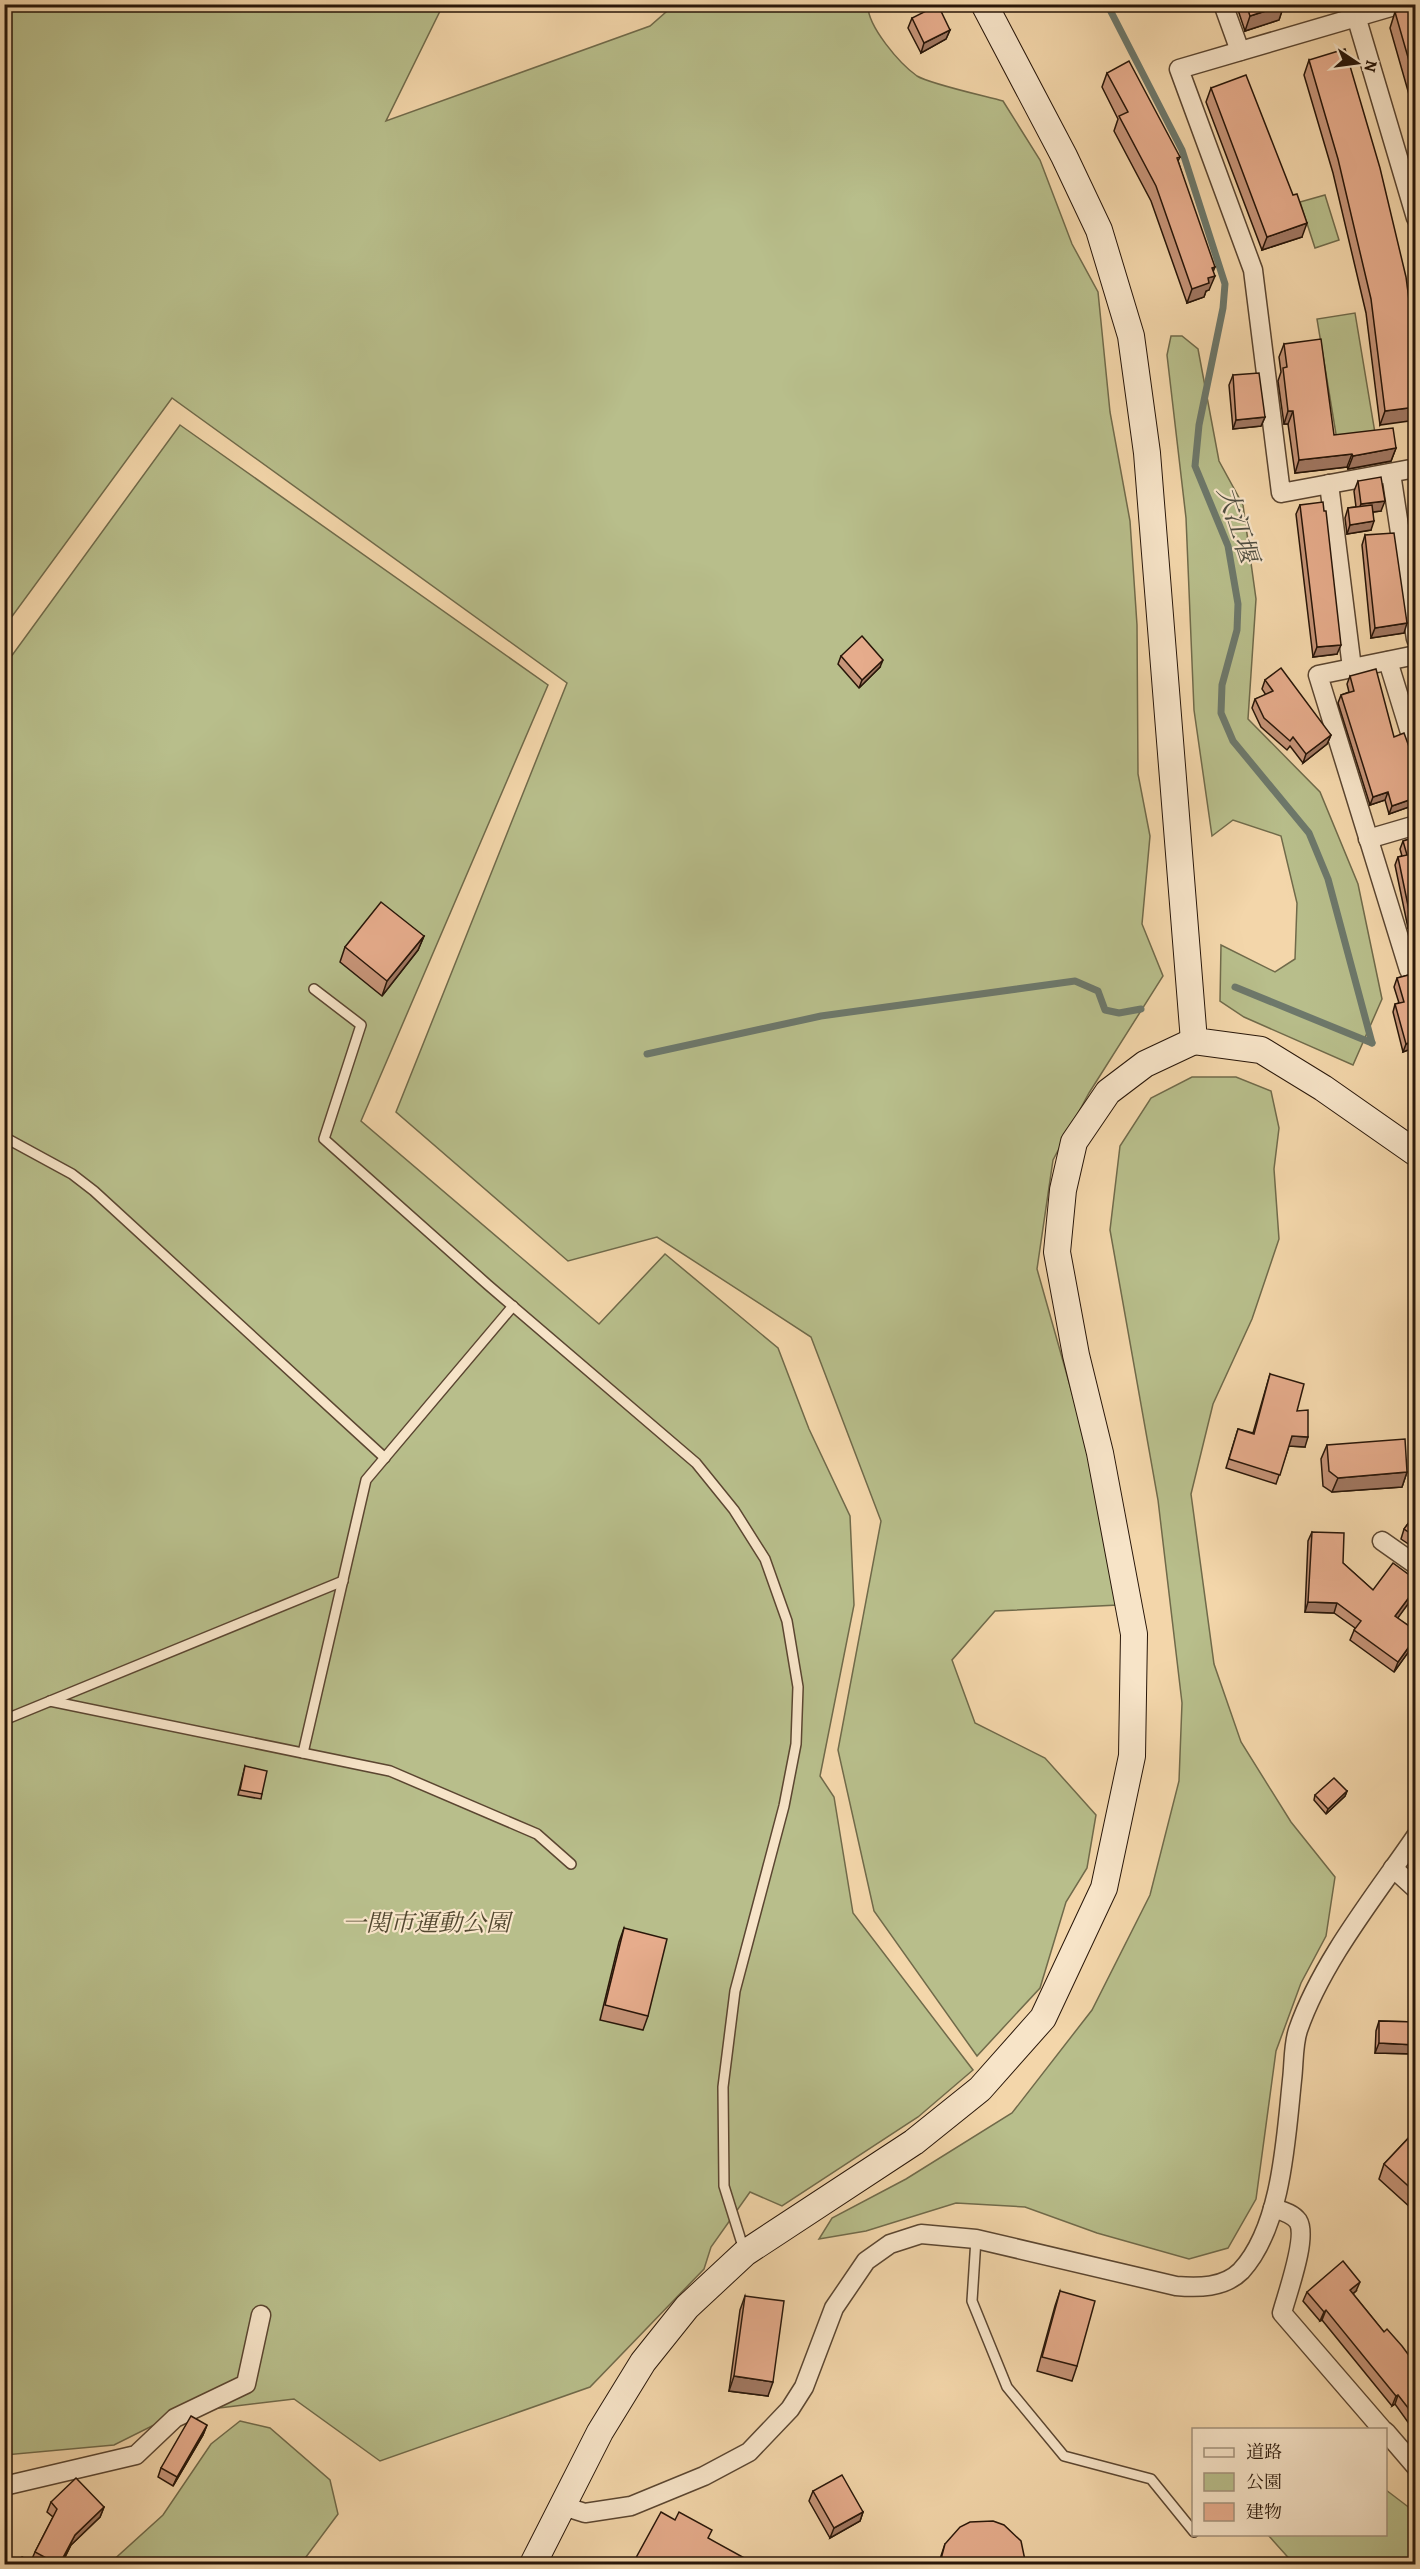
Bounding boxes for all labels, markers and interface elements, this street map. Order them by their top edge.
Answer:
north arrow [1327,33,1387,93]
text: N [1359,58,1383,75]
water label: 大江堰 [1209,482,1267,570]
park label: 一関市運動公園 [342,1907,514,1939]
legend [1192,2428,1387,2536]
text: 道路 [1246,2440,1282,2464]
text: 公園 [1246,2470,1282,2494]
text: 建物 [1246,2500,1282,2524]

